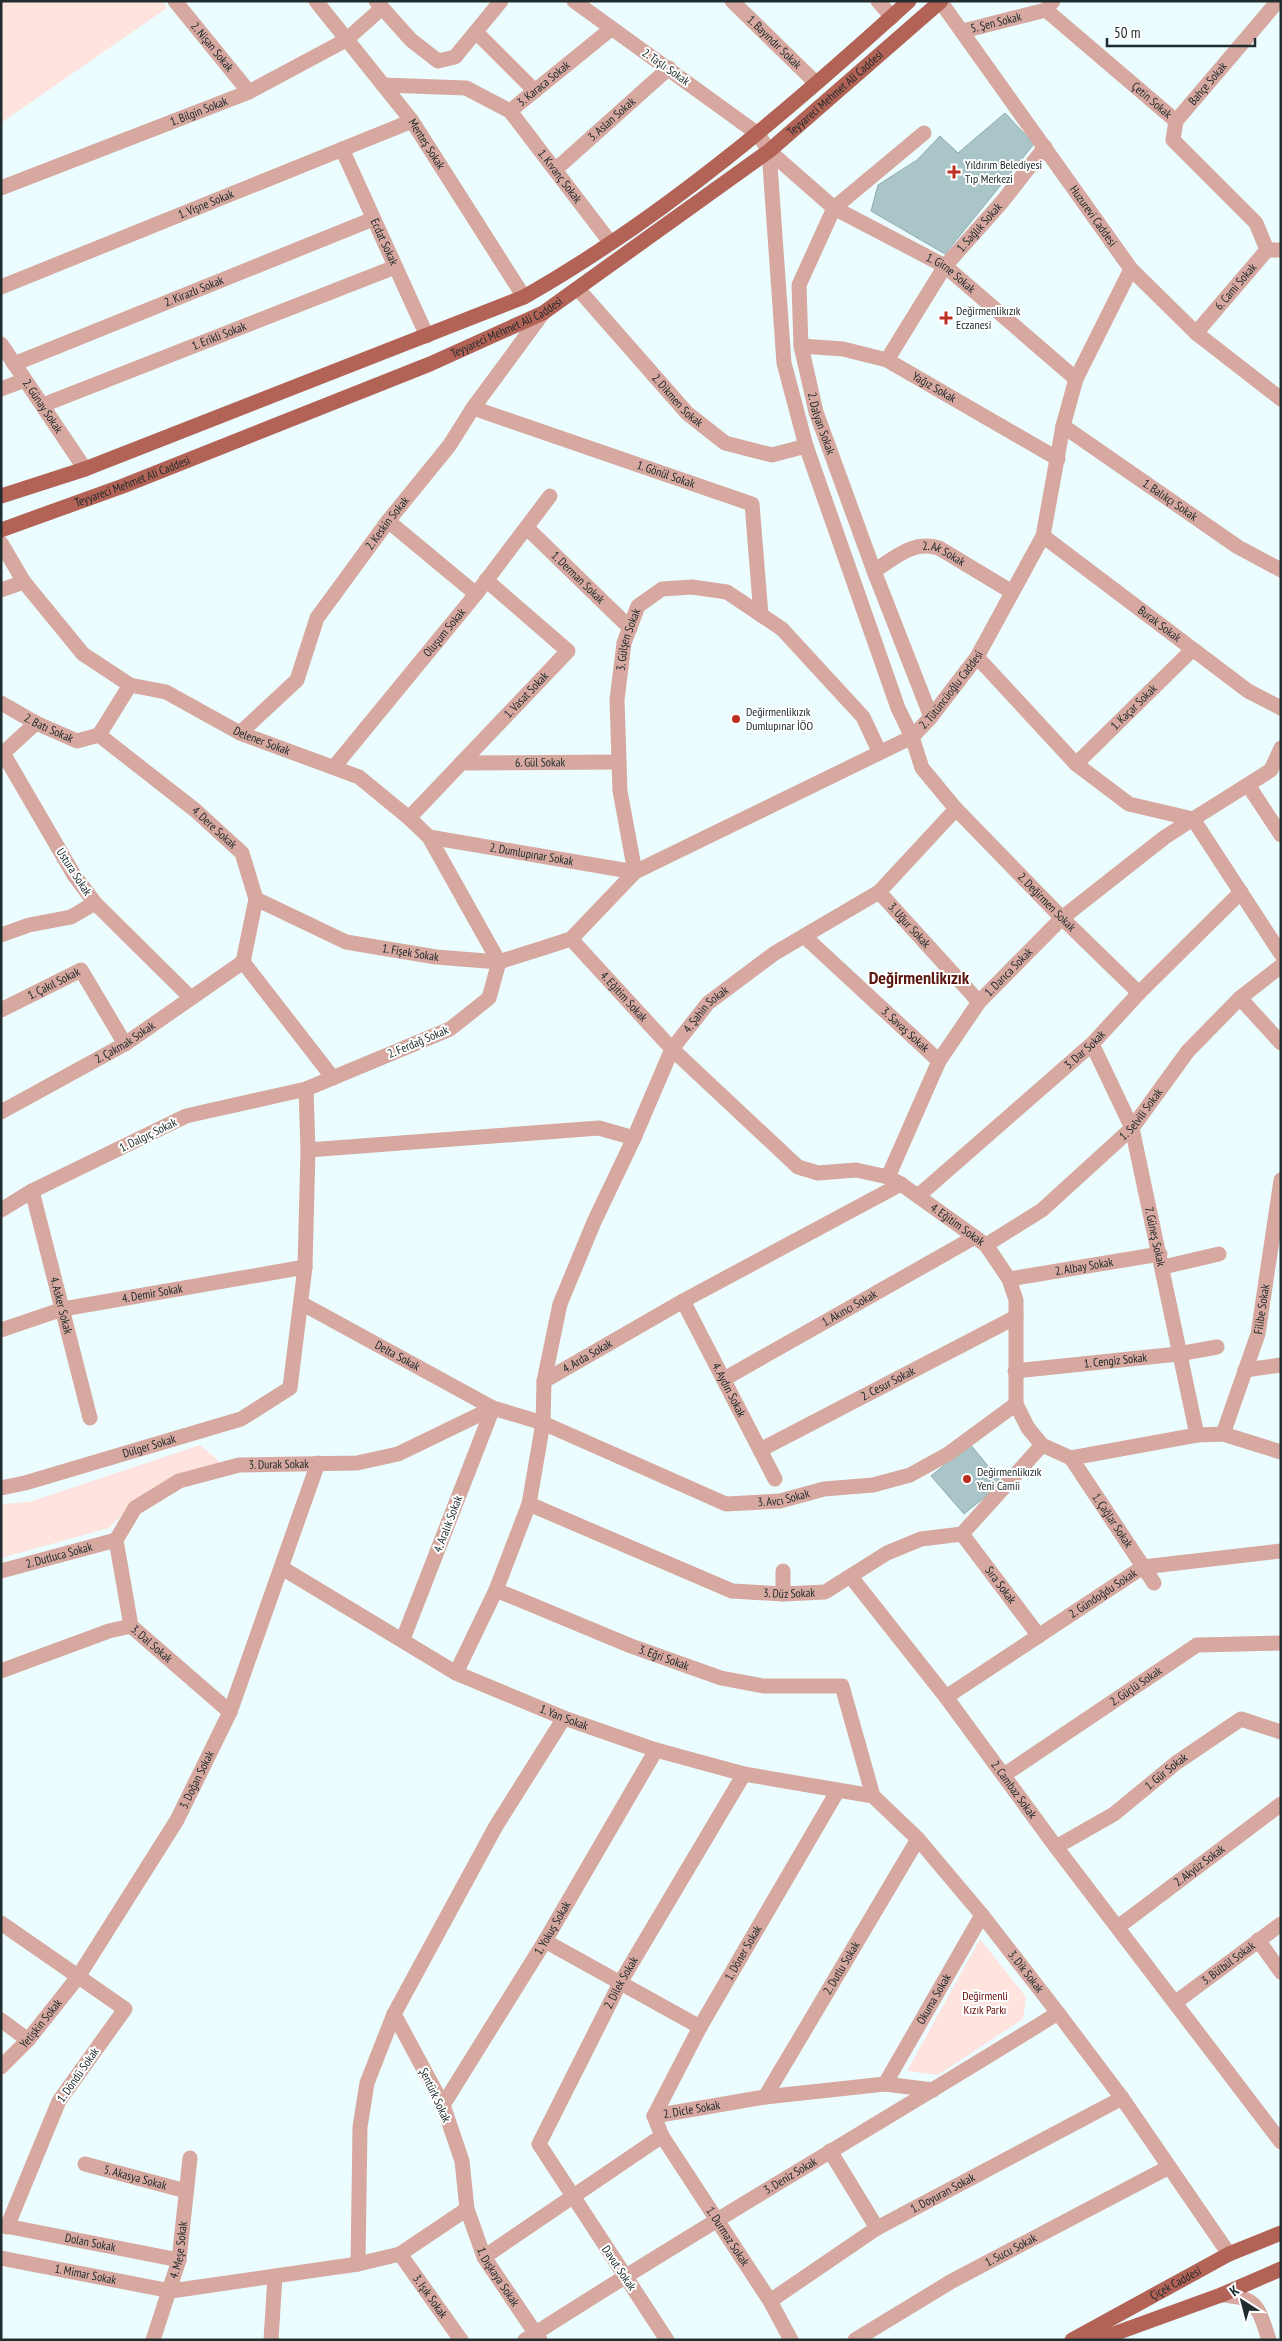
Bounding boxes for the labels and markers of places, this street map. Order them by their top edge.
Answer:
place label: Yıldırım Belediyesi Tıp Merkezi [965,157,1042,186]
marker: Yıldırım Belediyesi Tıp Merkezi [947,165,961,179]
place label: Değirmenlikızık Eczanesi [956,303,1021,332]
marker: Değirmenlikızık Eczanesi [940,312,952,324]
place label: Değirmenlikızık Dumlupınar İÖO [746,704,813,733]
marker: Değirmenlikızık Dumlupınar İÖO [730,713,742,725]
place label: Değirmenlikızık Yeni Camii [977,1464,1042,1493]
marker: Değirmenlikızık Yeni Camii [961,1473,973,1485]

